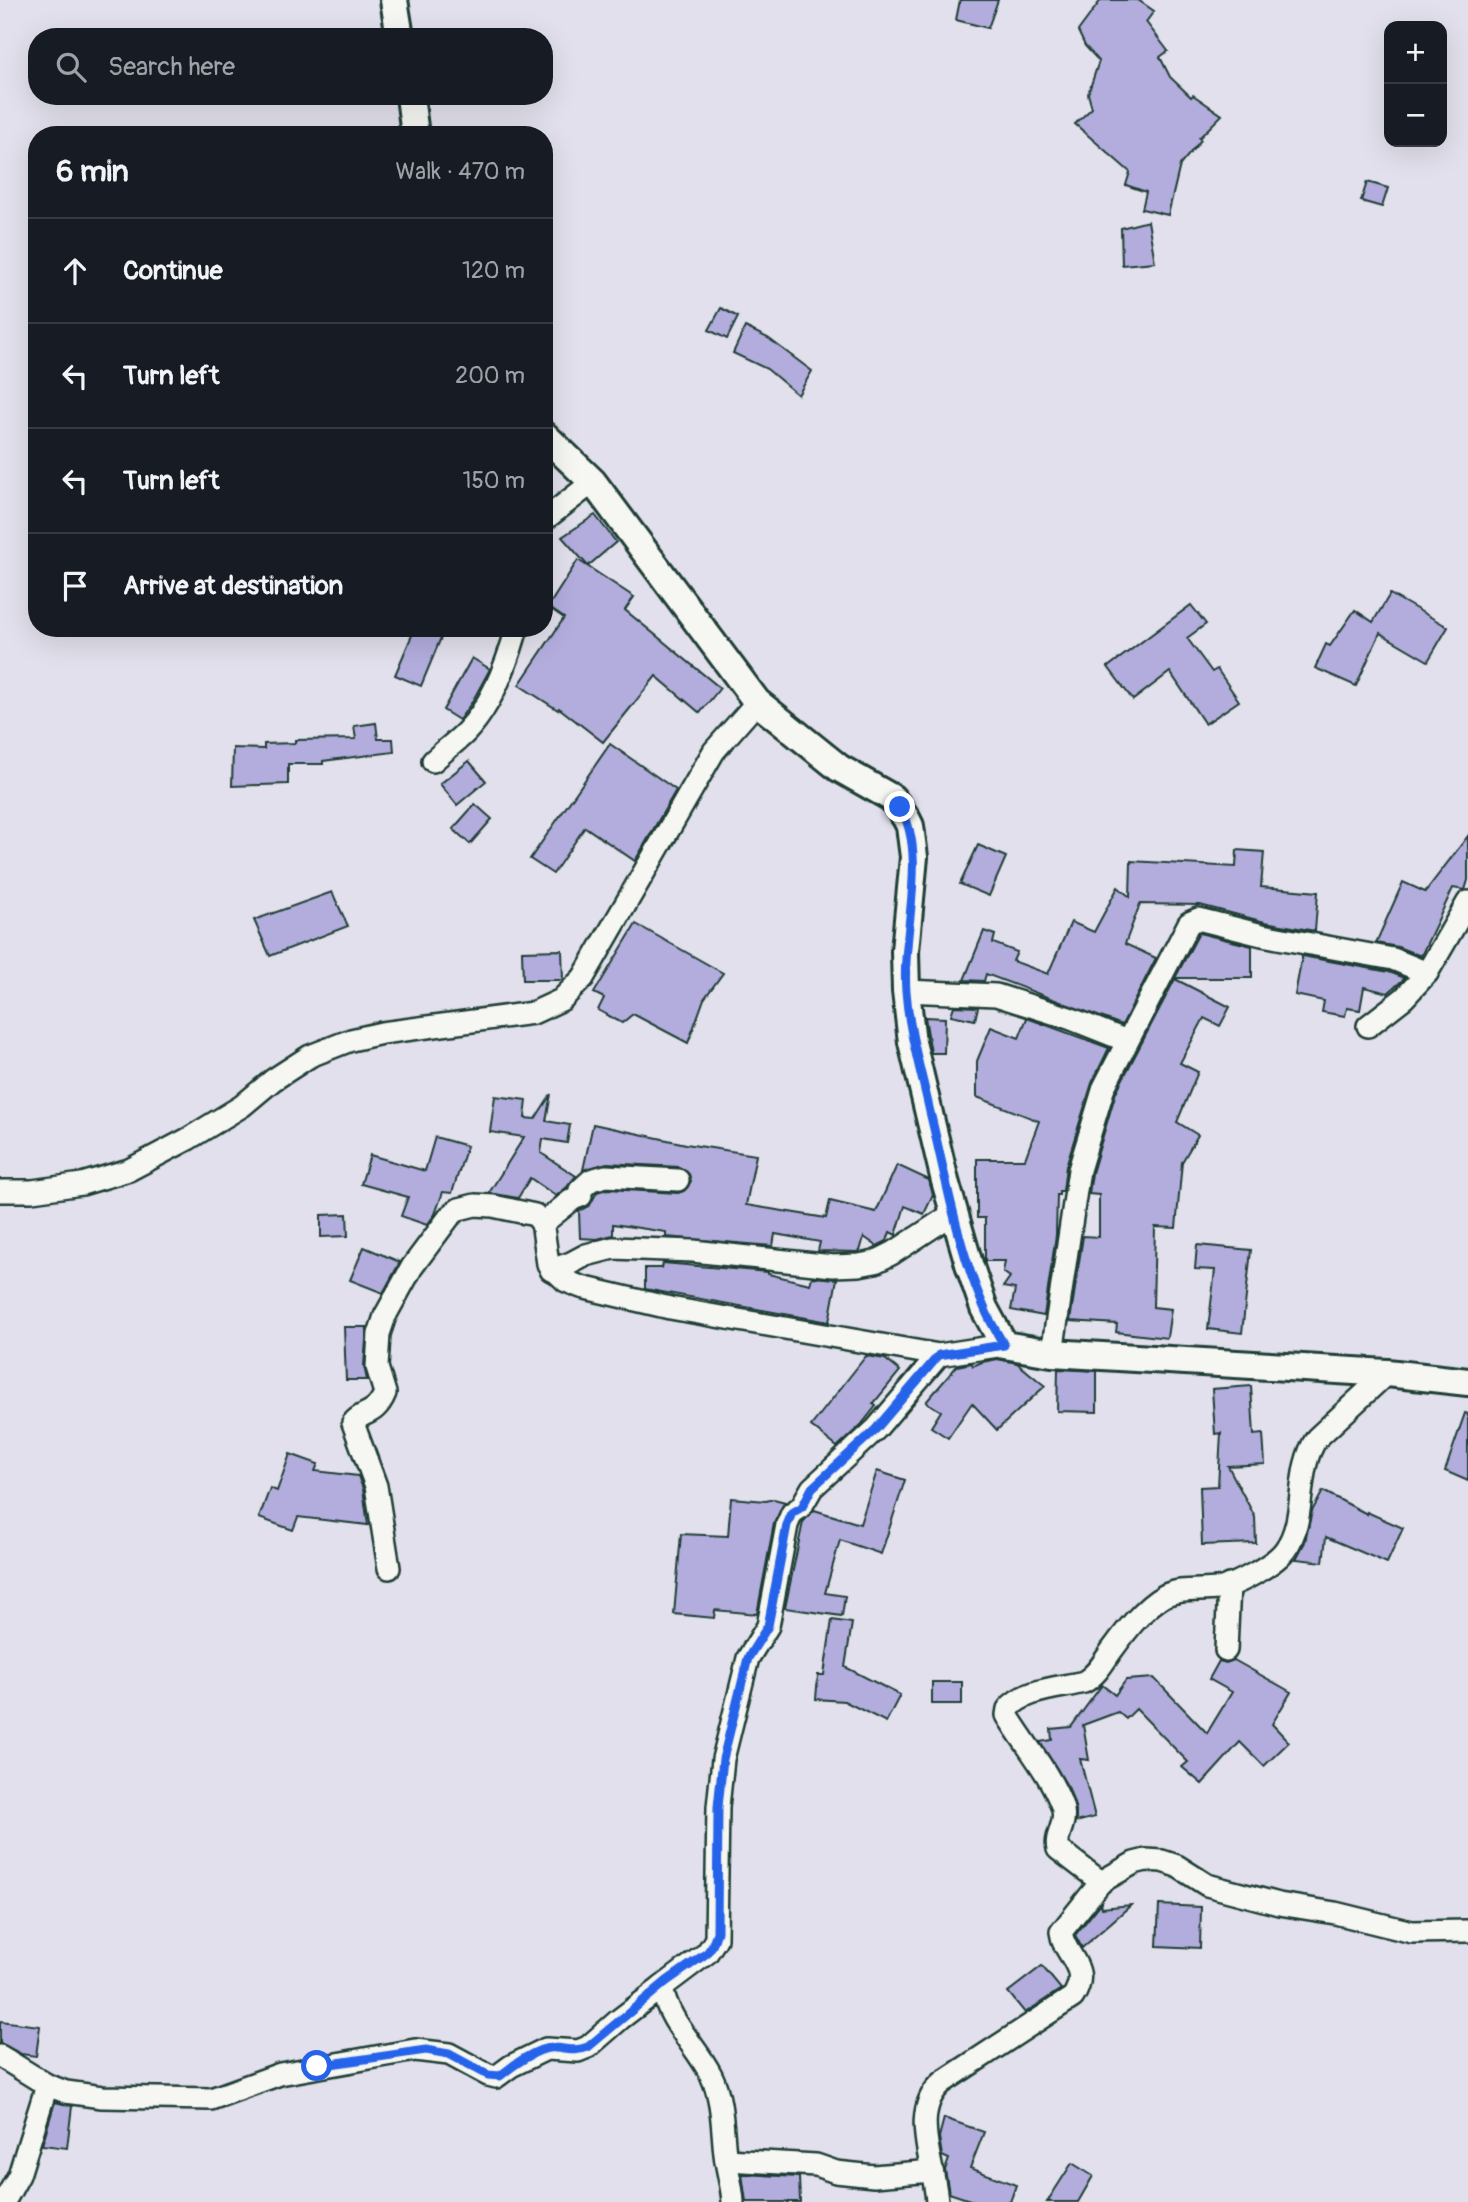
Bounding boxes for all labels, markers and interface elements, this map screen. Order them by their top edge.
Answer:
map controls [1384,21,1447,147]
button: + [1384,21,1447,84]
search box [28,28,553,105]
icon: search [52,48,90,86]
text: Search here [108,51,235,83]
button: − [1384,84,1447,147]
text: 6 min [56,153,129,190]
text: Walk · 470 m [396,157,525,186]
icon: ahead [56,252,94,290]
text: Continue [123,255,223,287]
text: 120 m [462,256,525,285]
icon: left [56,357,94,395]
text: Turn left [123,360,219,392]
text: 200 m [455,361,525,390]
icon: left [56,462,94,500]
text: Turn left [123,465,219,497]
text: 150 m [462,466,525,495]
icon: arrive [56,567,94,605]
text: Arrive at destination [123,570,343,602]
route end [884,791,915,822]
route start [301,2050,332,2081]

